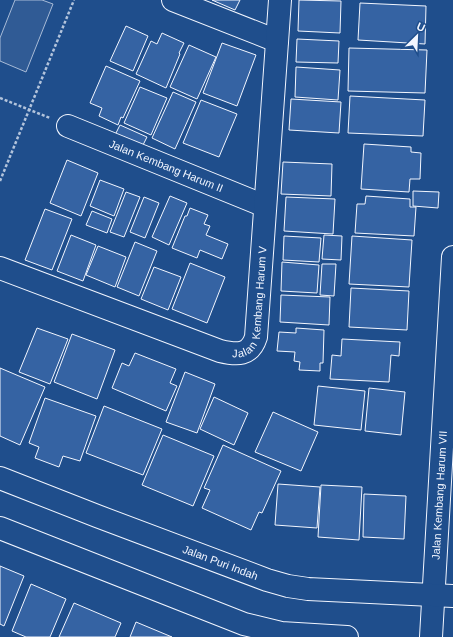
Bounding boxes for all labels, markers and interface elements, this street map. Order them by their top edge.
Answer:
north arrow [397,16,437,56]
text: U [415,20,427,34]
street label: Jalan Kembang Harum II [108,137,225,194]
street label: Jalan Kembang Harum V [232,245,269,359]
street label: Jalan Kembang Harum VII [429,430,449,560]
street label: Jalan Puri Indah [181,543,260,582]

